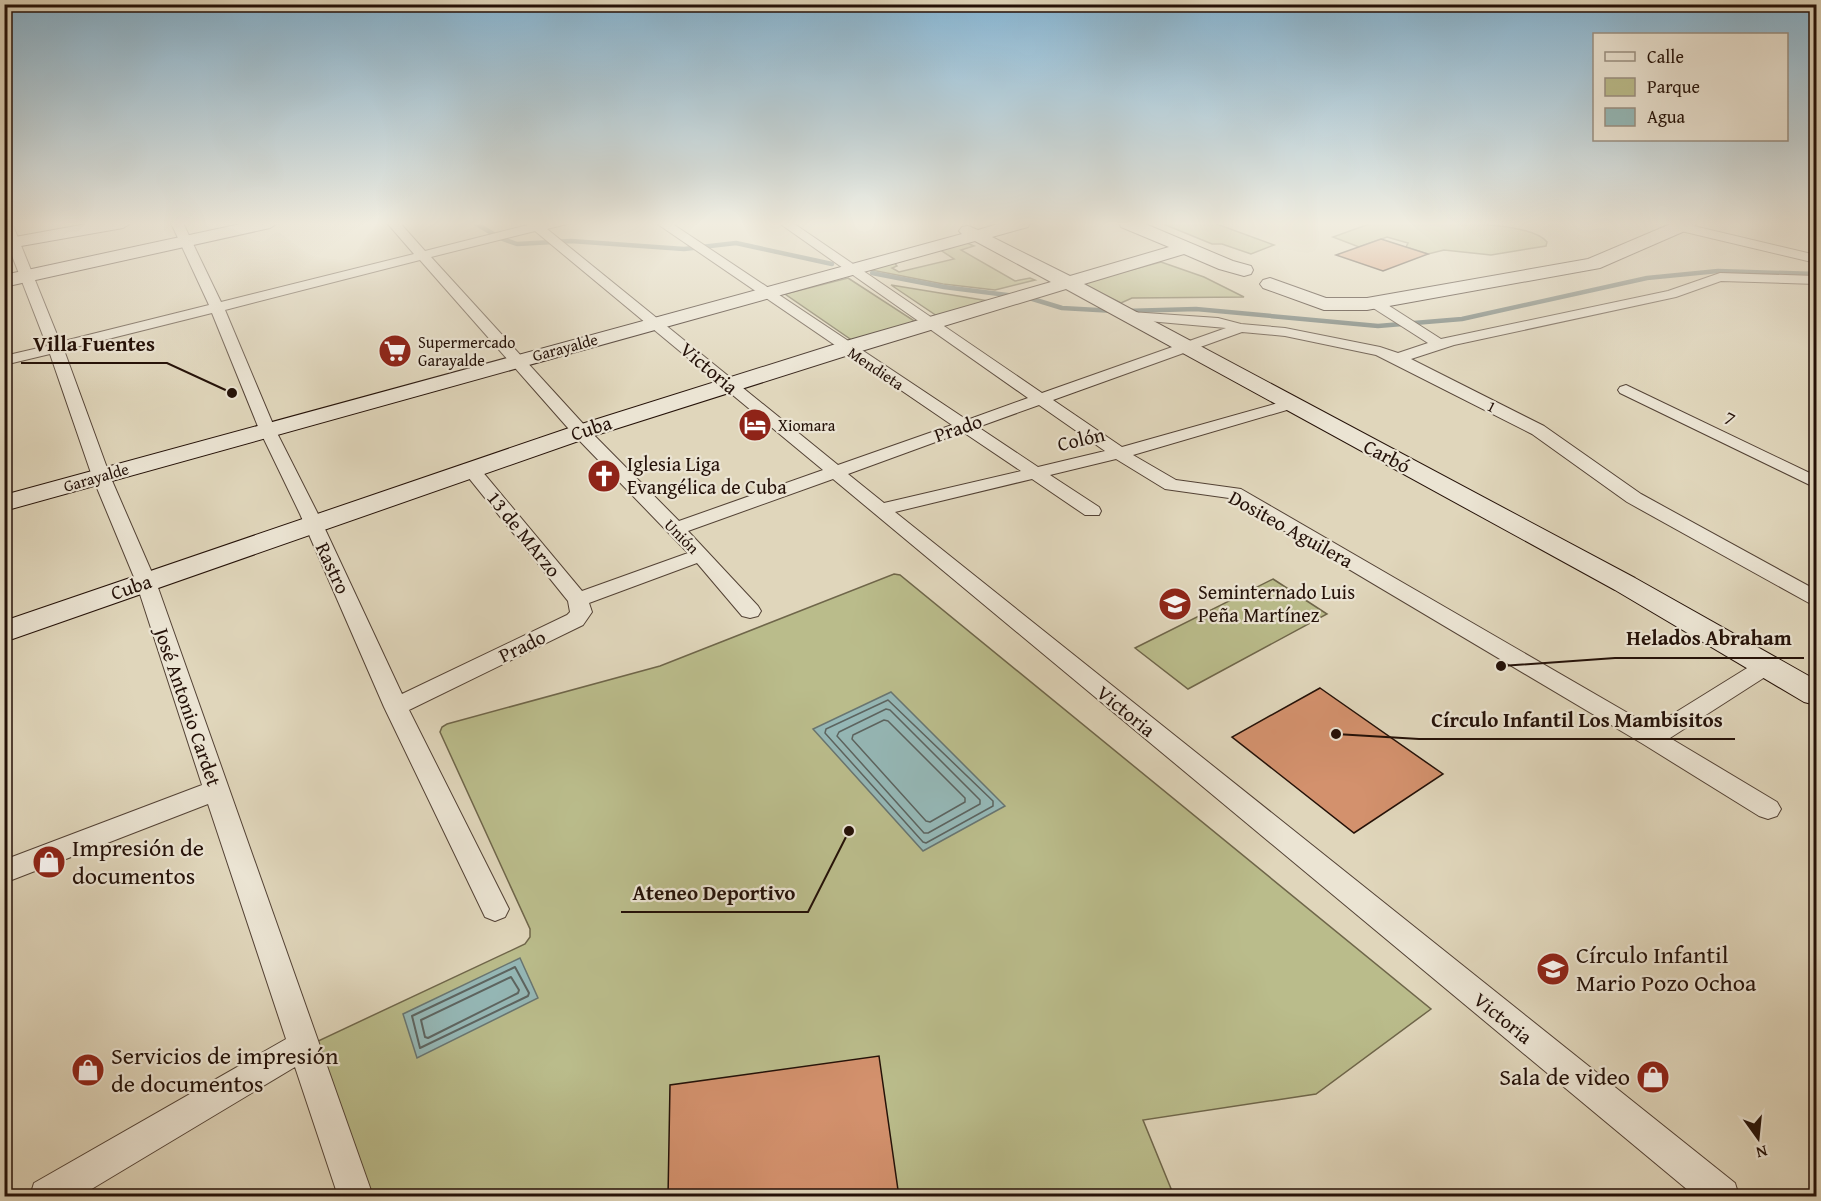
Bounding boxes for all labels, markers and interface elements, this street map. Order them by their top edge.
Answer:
legend [1593,33,1788,141]
text: Calle [1647,43,1684,70]
text: Parque [1647,73,1700,100]
text: Agua [1647,103,1686,130]
callout: Villa Fuentes [21,324,167,363]
street label: Garayalde [530,327,600,367]
text: Villa Fuentes [33,328,155,359]
place label: Supermercado Garayalde [418,330,516,372]
supermarket icon: Supermercado Garayalde [377,333,413,369]
street label: Victoria [674,335,745,401]
street label: Mendieta [843,340,909,396]
street label: 1 [1483,394,1501,418]
street label: 7 [1720,402,1741,433]
street label: Prado [930,406,986,449]
street label: Cuba [567,407,616,448]
hotel icon: Xiomara [737,407,773,443]
place label: Xiomara [778,413,836,437]
street label: Colón [1054,419,1108,458]
street label: Carbó [1359,431,1416,480]
place label: Iglesia Liga Evangélica de Cuba [627,449,787,501]
street label: Garayalde [61,456,131,498]
church icon: Iglesia Liga Evangélica de Cuba [586,458,622,494]
street label: Dositeo Aguilera [1224,482,1359,575]
street label: 13 de MArzo [480,484,568,583]
street label: Unión [659,513,705,559]
street label: Rastro [309,537,358,598]
street label: Cuba [106,566,156,607]
place label: Seminternado Luis Peña Martínez [1198,577,1355,629]
school or university icon: Seminternado Luis Peña Martínez [1157,586,1193,622]
callout: Helados Abraham [1615,619,1804,658]
street label: José Antonio Cardet [147,621,229,790]
street label: Prado [493,622,550,669]
text: Helados Abraham [1626,622,1792,653]
street label: Victoria [1091,678,1162,744]
callout: Círculo Infantil Los Mambisitos [1419,700,1735,739]
text: Círculo Infantil Los Mambisitos [1431,704,1723,735]
place label: Impresión de documentos [72,830,204,893]
shop icon: Impresión de documentos [31,844,67,880]
callout: Ateneo Deportivo [621,873,808,912]
text: Ateneo Deportivo [633,877,795,908]
place label: Círculo Infantil Mario Pozo Ochoa [1576,937,1757,1000]
school or university icon: Círculo Infantil Mario Pozo Ochoa [1535,951,1571,987]
street label: Victoria [1468,985,1539,1051]
place label: Servicios de impresión de documentos [111,1038,339,1101]
shop icon: Servicios de impresión de documentos [70,1052,106,1088]
place label: Sala de video [1499,1059,1630,1094]
shop icon: Sala de video [1635,1059,1671,1095]
north arrow [1728,1108,1788,1168]
text: N [1753,1140,1770,1166]

